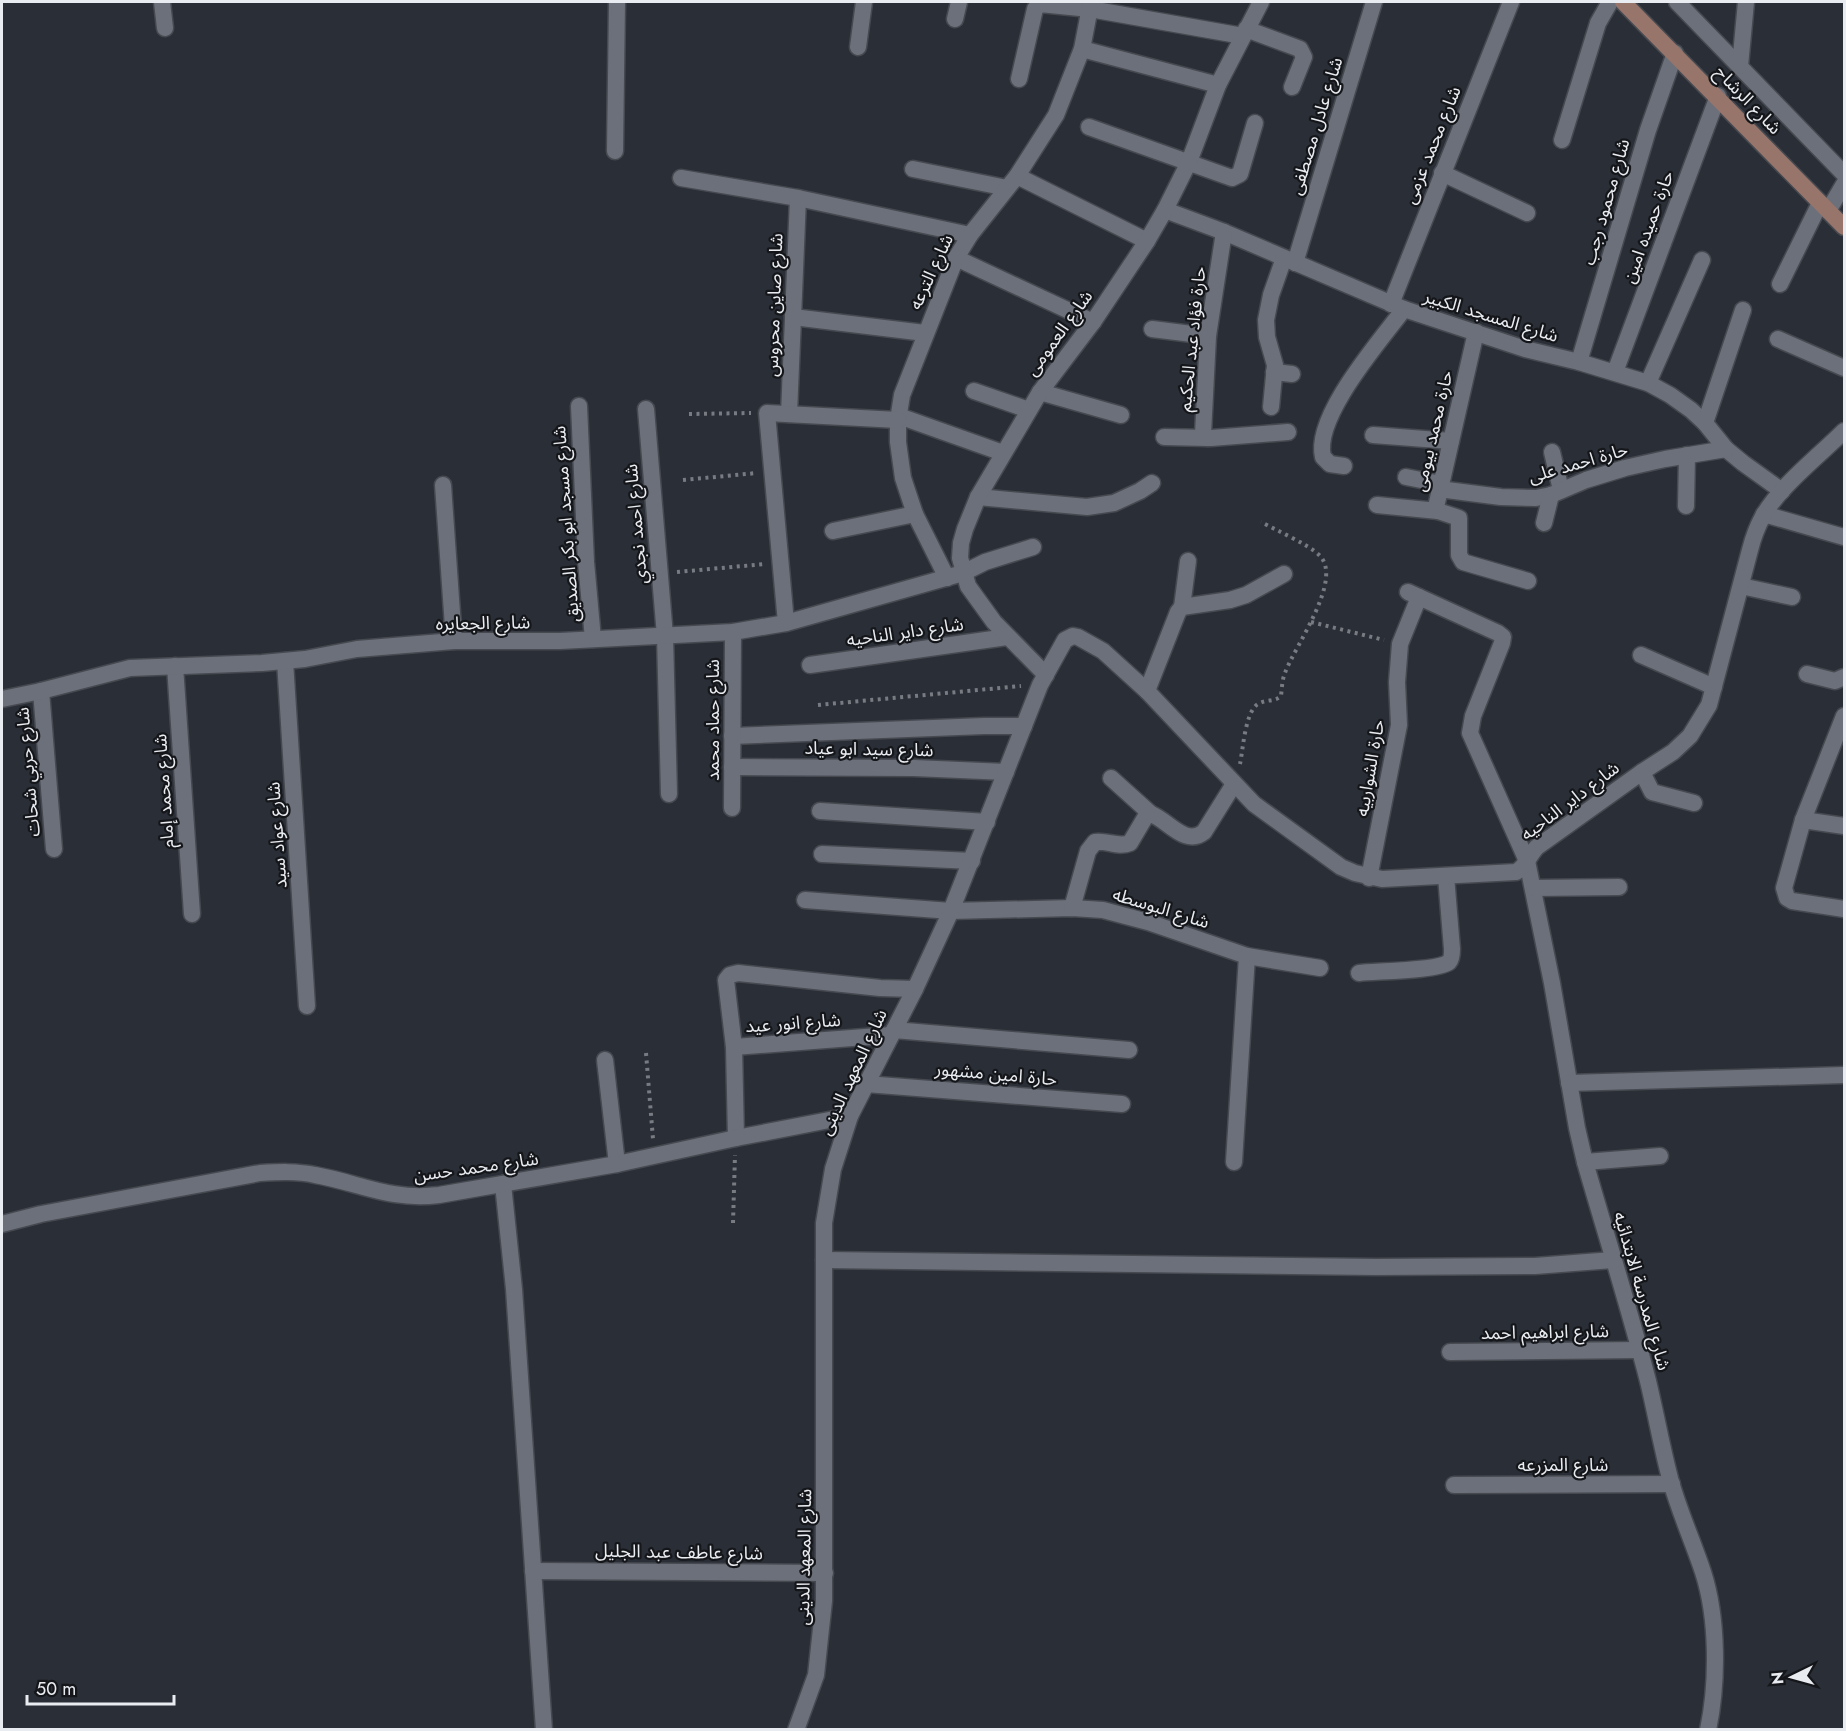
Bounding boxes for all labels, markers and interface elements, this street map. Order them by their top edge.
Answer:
street label: شارع عادل مصطفى [1283,54,1350,198]
street label: شارع الرشاح [1708,60,1788,141]
street label: شارع محمد عزمى [1397,82,1468,208]
street label: شارع محمود رجب [1576,136,1637,269]
street label: حارة حميده امين [1616,167,1680,287]
street label: شارع الترعه [902,230,961,314]
street label: شارع صاين محروس [758,233,790,377]
street label: حارة فؤاد عبد الحكيم [1171,265,1213,413]
street label: شارع المسجد الكبير [1419,283,1562,350]
street label: شارع العمومى [1019,285,1100,382]
street label: حارة محمد بيومى [1406,368,1460,494]
street label: شارع مسجد ابو بكر الصديق [546,425,587,623]
street label: حارة احمد على [1525,436,1631,490]
street label: شارع احمد نجدي [618,463,655,585]
street label: شارع الجعايره [435,609,531,638]
street label: شارع داير الناحيه [845,611,965,654]
street label: شارع حماد محمد [700,659,727,781]
street label: شارع حربي شحات [9,706,48,838]
street label: حارة الشواربيه [1349,718,1391,818]
street label: شارع محمد إمام [147,733,182,849]
street label: شارع سيد ابو عياد [804,735,934,764]
street label: شارع داير الناحيه [1515,755,1625,848]
street label: شارع عواد سيد [260,781,295,889]
street label: شارع البوسطه [1109,881,1213,936]
street label: شارع المعهد الدينى [812,1005,895,1140]
street label: شارع انور عيد [744,1007,842,1040]
street label: حارة امين مشهور [933,1056,1058,1092]
street label: شارع محمد حسن [412,1145,540,1190]
street label: شارع المدرسة الابتدائيه [1606,1208,1677,1374]
street label: شارع ابراهيم احمد [1481,1318,1609,1347]
street label: شارع المزرعه [1518,1452,1608,1479]
street label: شارع المعهد الدينى [790,1488,819,1626]
street label: شارع عاطف عبد الجليل [595,1538,763,1567]
north arrow [1762,1647,1822,1707]
scale bar [27,1668,174,1706]
text: N [1766,1671,1790,1686]
text: 50 m [36,1676,76,1702]

